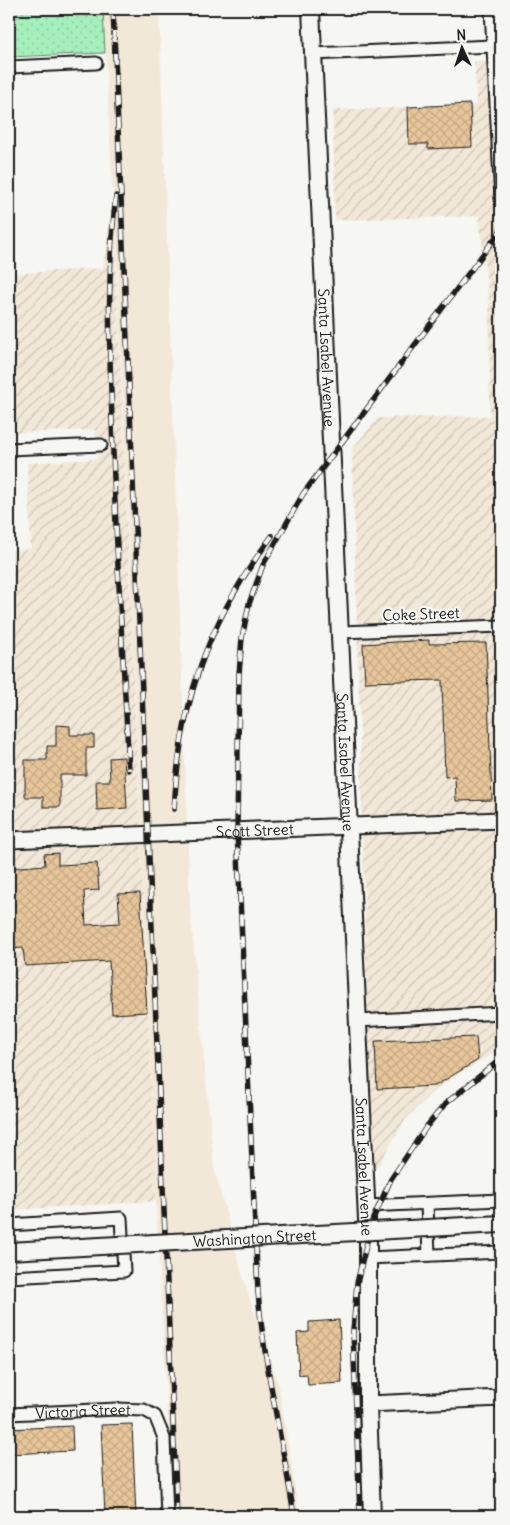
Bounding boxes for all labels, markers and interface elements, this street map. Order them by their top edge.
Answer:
north arrow [438,22,488,72]
text: N [456,26,467,44]
street label: Santa Isabel Avenue [314,288,340,427]
street label: Coke Street [382,603,460,625]
street label: Santa Isabel Avenue [333,693,359,832]
street label: Scott Street [215,819,294,841]
street label: Santa Isabel Avenue [352,1097,377,1236]
street label: Washington Street [192,1225,317,1250]
street label: Victoria Street [35,1399,131,1422]

